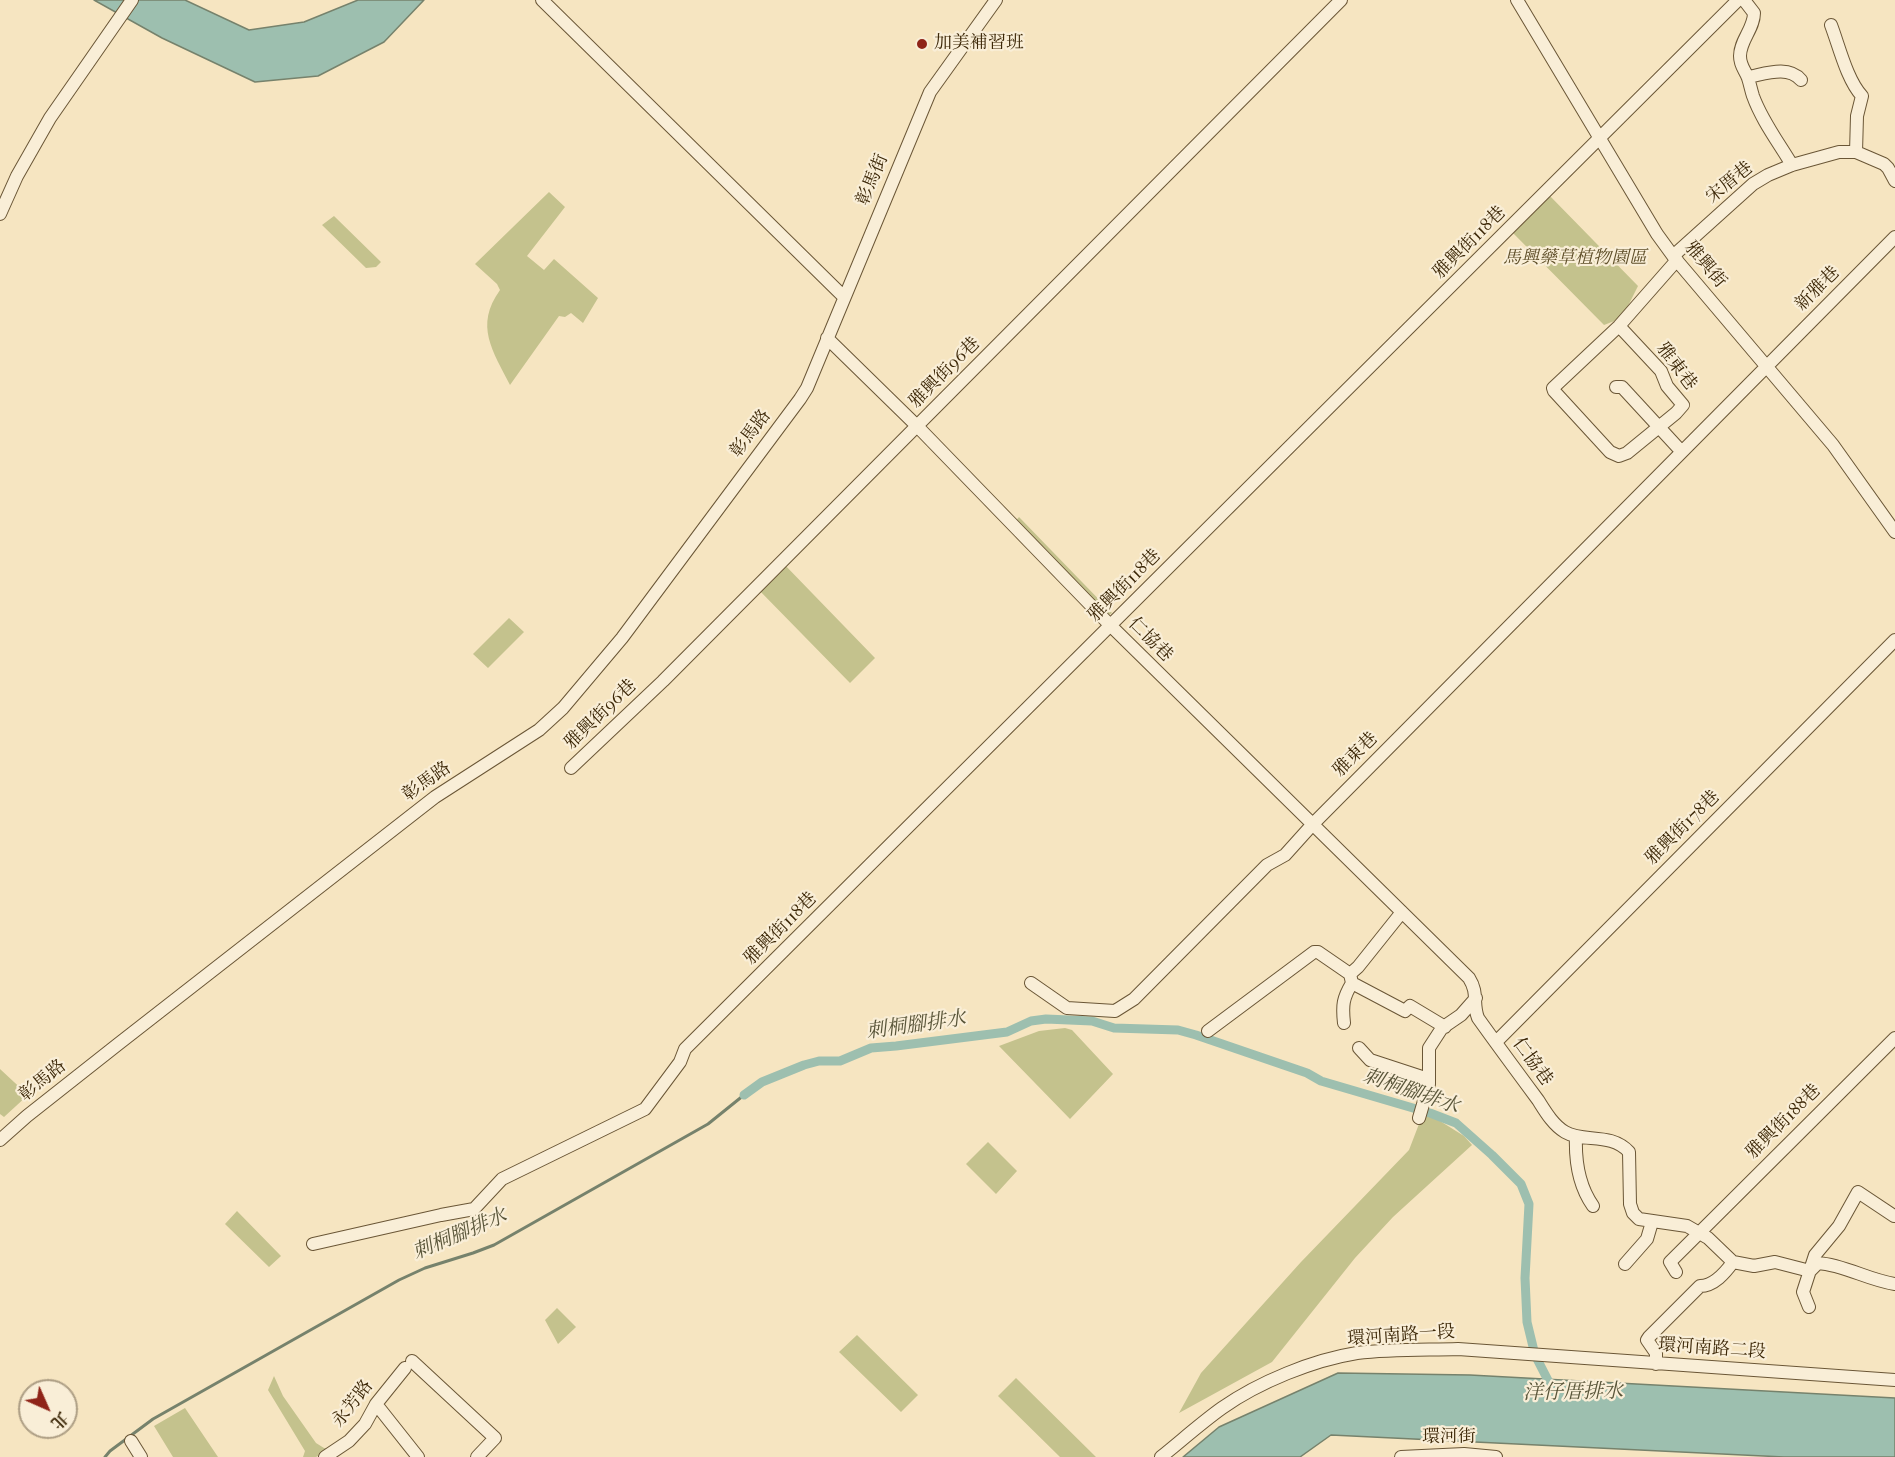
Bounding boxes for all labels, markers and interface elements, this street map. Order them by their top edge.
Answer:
place label: 加美補習班 [934,33,1024,55]
marker: 加美補習班 [915,37,929,51]
street label: 彰馬街 [853,151,893,209]
street label: 宋厝巷 [1702,158,1758,208]
street label: 雅興街118巷 [1429,202,1511,284]
street label: 雅興街 [1679,237,1731,293]
park label: 馬興藥草植物園區 [1503,248,1647,270]
street label: 新雅巷 [1791,262,1845,316]
street label: 雅興街96巷 [905,333,985,413]
street label: 雅東巷 [1651,339,1701,395]
street label: 彰馬路 [726,406,776,462]
street label: 雅興街118巷 [1084,545,1166,627]
street label: 仁協巷 [1123,613,1177,667]
street label: 雅興街96巷 [561,676,641,754]
street label: 雅東巷 [1329,728,1383,782]
street label: 彰馬路 [399,758,455,806]
street label: 雅興街178巷 [1641,786,1725,870]
street label: 雅興街118巷 [740,888,822,970]
water label: 刺桐腳排水 [865,1007,967,1045]
street label: 仁協巷 [1507,1034,1557,1090]
street label: 彰馬路 [15,1056,71,1106]
water label: 刺桐腳排水 [1360,1064,1462,1120]
street label: 雅興街188巷 [1742,1080,1826,1164]
water label: 刺桐腳排水 [409,1204,511,1266]
street label: 環河南路一段 [1346,1321,1456,1351]
street label: 環河南路二段 [1657,1334,1767,1364]
street label: 永芳路 [328,1376,378,1432]
north arrow [18,1379,78,1439]
water label: 洋仔厝排水 [1523,1380,1623,1406]
text: 北 [47,1408,72,1433]
street label: 環河街 [1422,1427,1476,1449]

